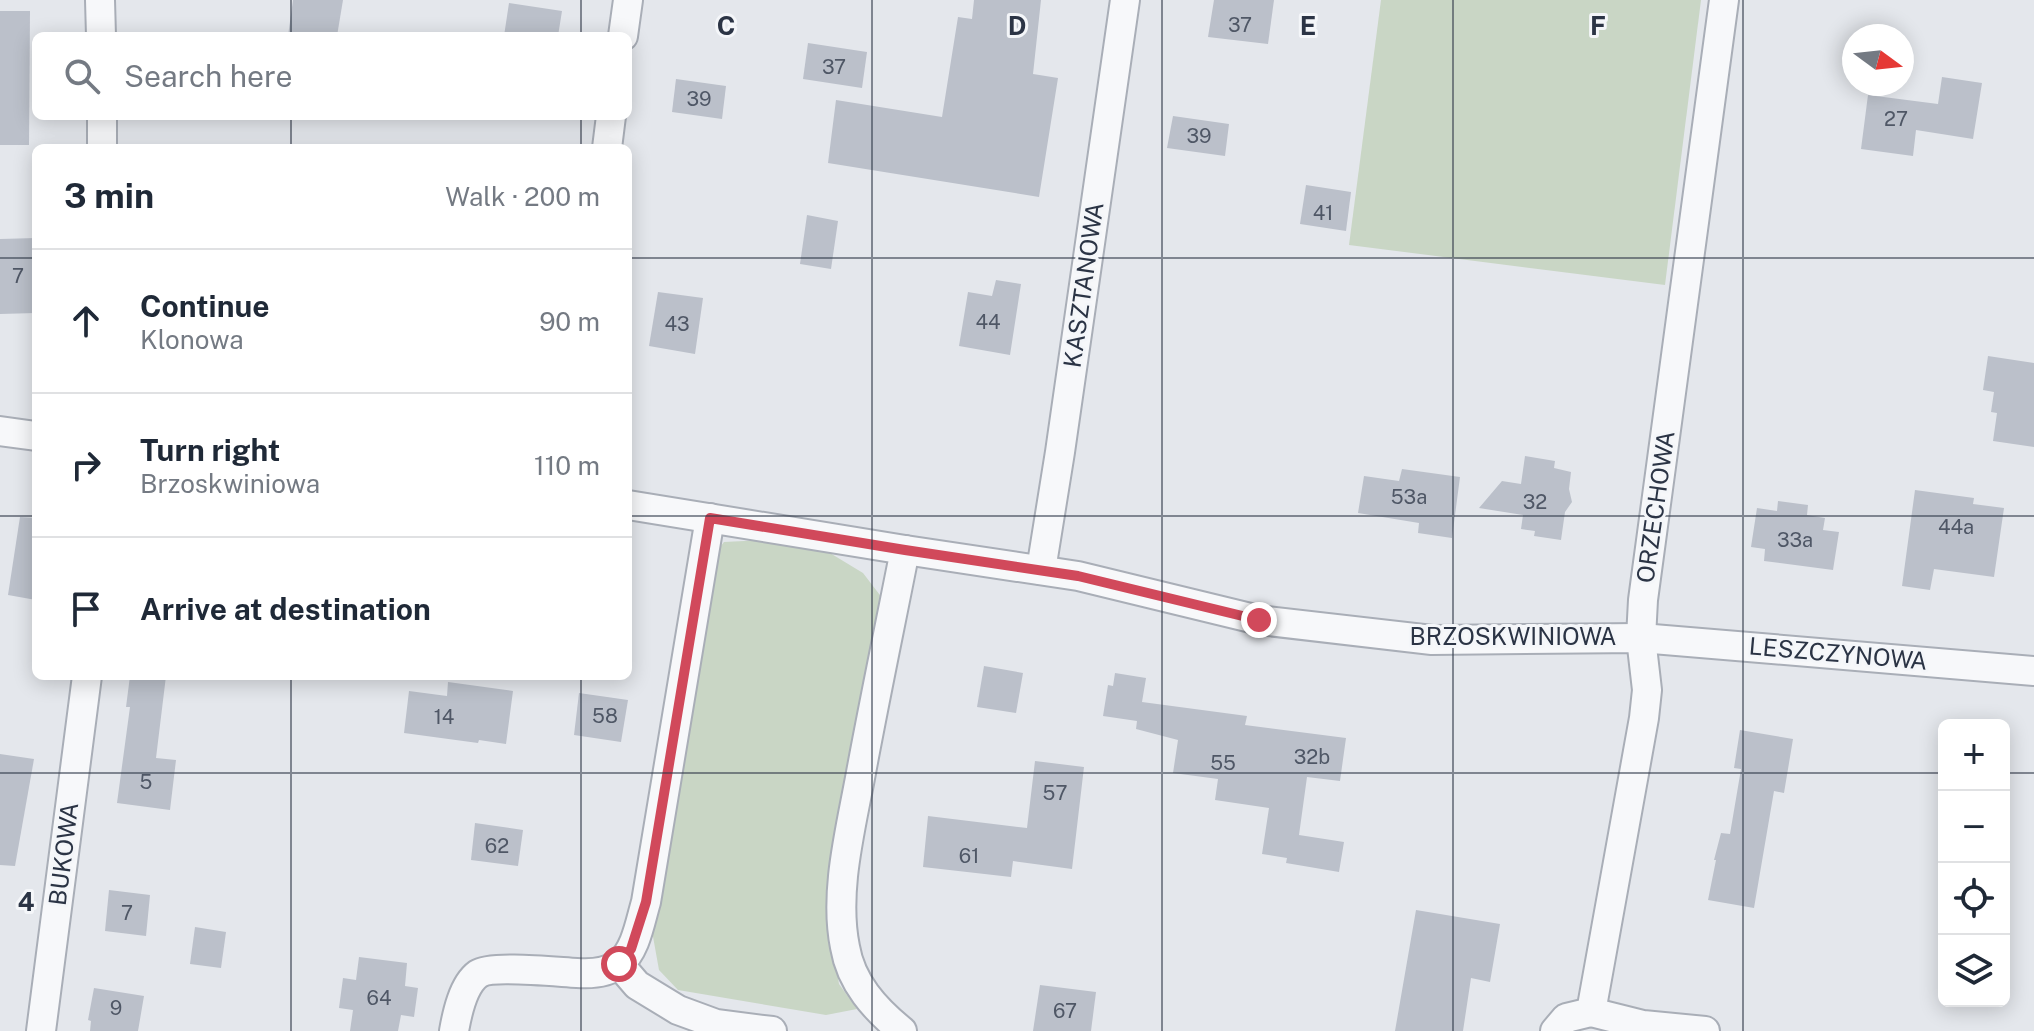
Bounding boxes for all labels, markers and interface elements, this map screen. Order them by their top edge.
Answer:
text: C [717,10,735,41]
text: D [1008,10,1026,41]
text: E [1300,10,1316,41]
text: F [1590,10,1606,41]
house number: 37 [1228,13,1252,37]
north arrow [1842,24,1914,96]
search box [32,32,632,120]
icon: search [60,54,104,98]
house number: 37 [822,55,846,79]
text: Search here [124,58,292,94]
house number: 39 [687,87,711,111]
house number: 27 [1884,107,1908,131]
house number: 39 [1187,124,1211,148]
text: 3 min [64,176,154,216]
text: Walk · 200 m [445,181,600,212]
street label: KASZTANOWA [1058,200,1108,369]
house number: 41 [1313,201,1333,225]
house number: 7 [12,264,24,288]
text: Continue [140,288,270,324]
icon: ahead [64,299,108,343]
text: 90 m [539,306,600,337]
house number: 44 [975,310,1001,334]
house number: 43 [664,312,690,336]
text: Klonowa [140,324,244,355]
street label: ORZECHOWA [1630,429,1680,585]
text: Turn right [140,432,280,468]
icon: right [64,443,108,487]
text: 110 m [534,450,600,481]
text: Brzoskwiniowa [140,468,320,499]
house number: 53a [1391,485,1427,509]
house number: 32 [1523,490,1547,514]
house number: 44a [1938,515,1974,539]
house number: 33a [1777,528,1813,552]
icon: arrive [64,587,108,631]
text: Arrive at destination [140,591,431,627]
route end [1241,602,1277,638]
street label: BRZOSKWINIOWA [1410,622,1616,650]
street label: LESZCZYNOWA [1748,631,1928,675]
house number: 58 [592,704,618,728]
house number: 14 [434,705,454,729]
map controls [1938,719,2010,1007]
button: + [1938,719,2010,791]
house number: 32b [1294,745,1330,769]
house number: 55 [1210,751,1236,775]
house number: 5 [140,770,152,794]
house number: 57 [1043,781,1067,805]
button: − [1938,791,2010,863]
street label: BUKOWA [43,801,83,907]
house number: 62 [485,834,509,858]
house number: 61 [959,844,979,868]
button: locate [1938,863,2010,935]
text: 4 [17,886,35,917]
house number: 7 [121,901,133,925]
button: layers [1938,935,2010,1007]
route start [601,946,637,982]
house number: 64 [367,986,392,1010]
house number: 9 [110,996,122,1020]
house number: 67 [1053,999,1077,1023]

